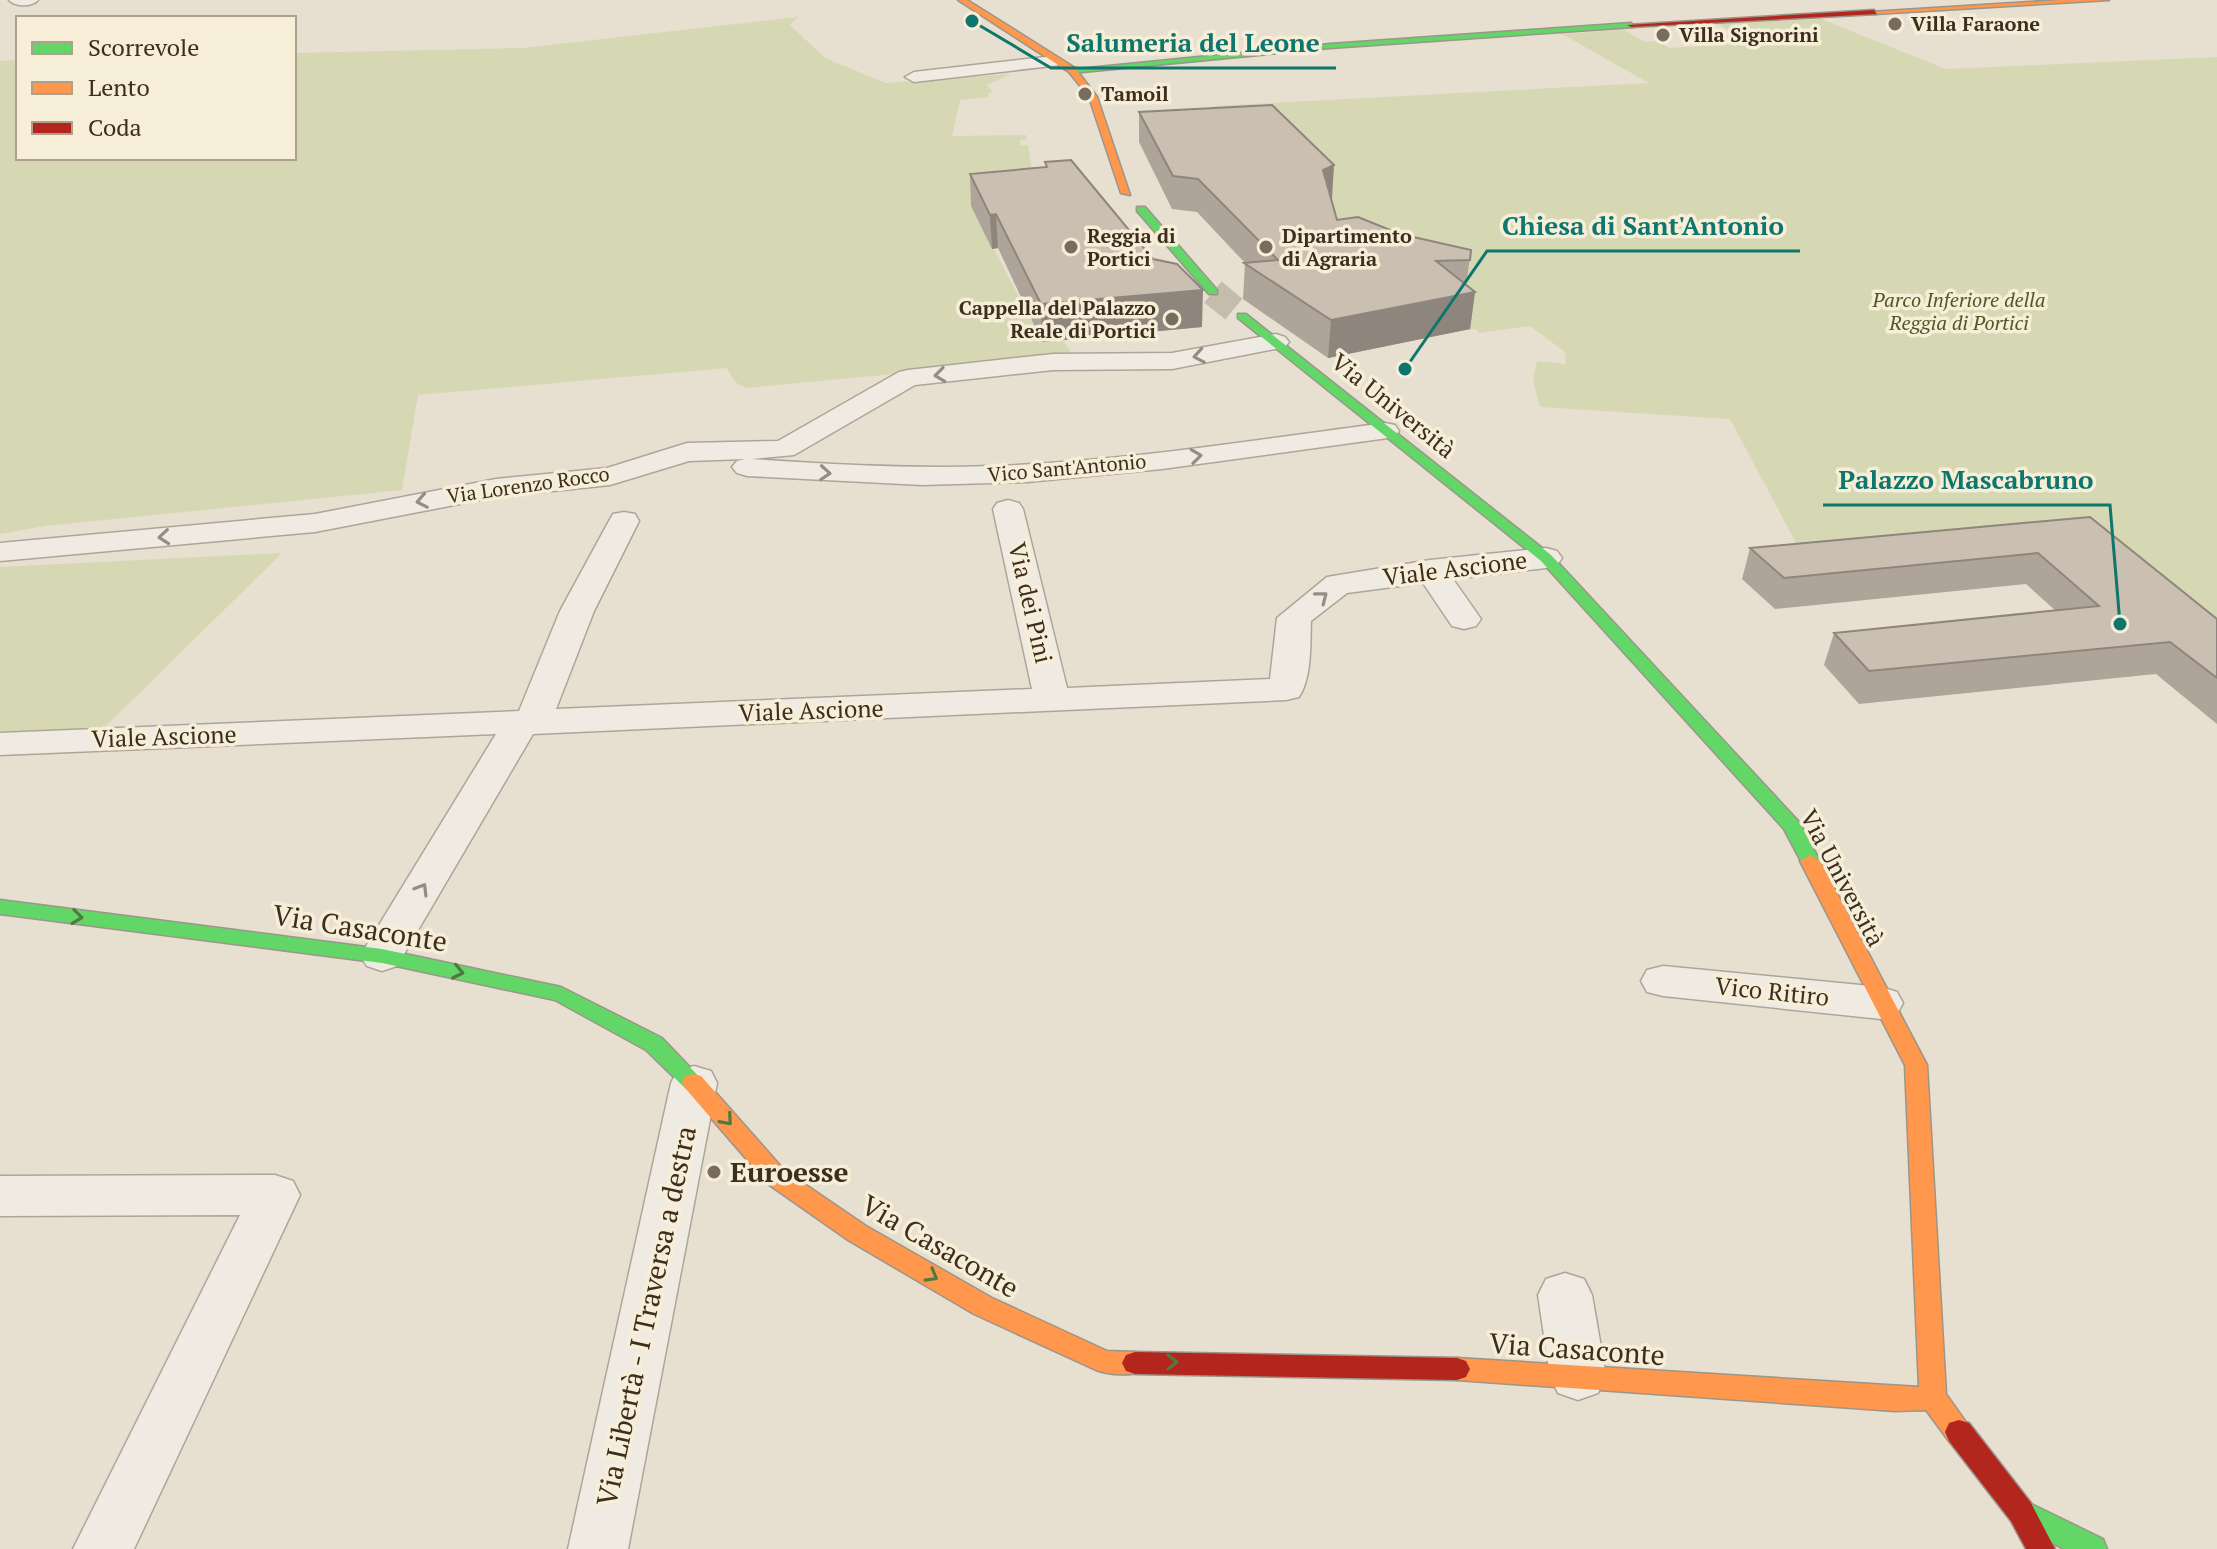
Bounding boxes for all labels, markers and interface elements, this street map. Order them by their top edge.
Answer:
place label: Villa Faraone [1911,10,2040,37]
marker: Villa Faraone [1886,15,1904,33]
legend [16,16,296,160]
callout: Salumeria del Leone [1051,18,1336,68]
place label: Villa Signorini [1679,21,1819,48]
text: Salumeria del Leone [1066,25,1320,59]
marker: Villa Signorini [1654,26,1672,44]
text: Scorrevole [88,31,199,63]
text: Lento [88,71,150,103]
place label: Tamoil [1101,80,1169,107]
marker: Tamoil [1076,85,1094,103]
text: Coda [88,111,142,143]
callout: Chiesa di Sant'Antonio [1487,201,1800,251]
text: Chiesa di Sant'Antonio [1502,208,1784,242]
place label: Reggia di Portici [1087,222,1176,272]
place label: Dipartimento di Agraria [1282,222,1412,272]
marker: Reggia di Portici [1062,238,1080,256]
marker: Dipartimento di Agraria [1257,238,1275,256]
park label: Parco Inferiore della Reggia di Portici [1872,286,2045,336]
place label: Cappella del Palazzo Reale di Portici [959,294,1156,344]
marker: Cappella del Palazzo Reale di Portici [1163,310,1181,328]
street label: Via Università [1325,345,1462,465]
one-way arrow [1193,346,1206,363]
one-way arrow [934,366,947,383]
street label: Vico Sant'Antonio [986,447,1147,488]
one-way arrow [1190,447,1203,464]
callout: Palazzo Mascabruno [1823,455,2110,505]
street label: Via Lorenzo Rocco [445,460,611,509]
text: Palazzo Mascabruno [1839,462,2093,496]
one-way arrow [819,464,832,481]
one-way arrow [415,492,429,509]
one-way arrow [157,528,170,545]
street label: Via dei Pini [1002,539,1060,666]
street label: Viale Ascione [1381,543,1529,593]
one-way arrow [1313,592,1328,606]
street label: Viale Ascione [738,691,884,729]
street label: Viale Ascione [91,717,237,755]
street label: Via Università [1793,803,1892,952]
one-way arrow [412,883,428,898]
street label: Via Casaconte [270,895,450,960]
one-way arrow [70,908,84,925]
one-way arrow [451,963,465,980]
street label: Vico Ritiro [1713,969,1831,1013]
one-way arrow [717,1111,731,1126]
street label: Via Libertà - I Traversa a destra [587,1122,704,1509]
place label: Euroesse [730,1153,848,1190]
marker: Euroesse [705,1163,723,1181]
street label: Via Casaconte [855,1186,1026,1306]
one-way arrow [923,1266,938,1282]
street label: Via Casaconte [1488,1324,1666,1373]
one-way arrow [1166,1353,1179,1371]

